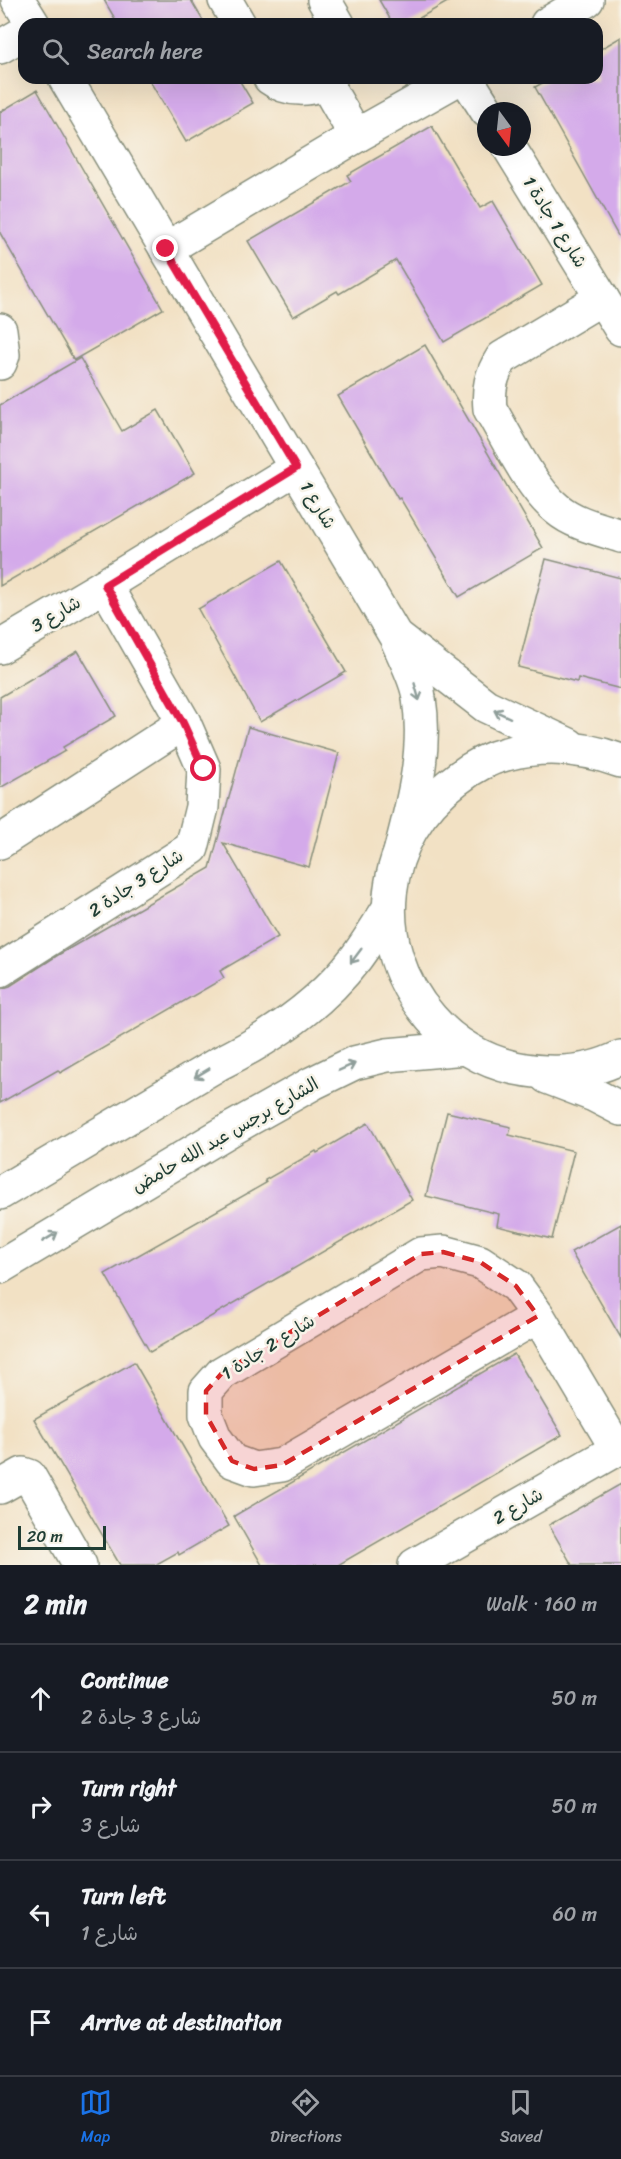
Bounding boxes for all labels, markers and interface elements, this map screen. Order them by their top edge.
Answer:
search box [18,18,603,84]
text: Search here [87,32,203,71]
icon: search [39,35,72,68]
north arrow [477,102,531,156]
street label: شارع 1 جادة 1 [514,170,596,274]
route end [152,235,178,261]
street label: شارع 1 [291,475,345,535]
street label: شارع 3 [25,587,87,641]
one-way arrow [411,682,423,701]
one-way arrow [494,707,512,719]
route start [190,755,216,781]
street label: شارع 3 جادة 2 [82,840,190,926]
one-way arrow [350,948,362,964]
one-way arrow [337,1061,356,1072]
street label: الشارع برجس عبد الله حامض [125,1068,325,1202]
one-way arrow [194,1068,211,1080]
one-way arrow [41,1230,58,1242]
street label: شارع 2 جادة 1 [215,1305,321,1389]
street label: شارع 2 [487,1479,549,1533]
text: 20 m [27,1522,63,1551]
scale bar [18,1523,106,1550]
text: 2 min [24,1581,87,1627]
text: Walk · 160 m [486,1587,597,1622]
text: Continue [81,1661,169,1700]
text: 50 m [552,1681,597,1716]
icon: ahead [24,1682,57,1715]
text: شارع 3 جادة 2 [81,1700,201,1735]
text: Turn right [81,1769,176,1808]
text: 50 m [552,1789,597,1824]
icon: right [24,1790,57,1823]
text: شارع 3 [81,1808,140,1843]
text: Turn left [81,1877,166,1916]
text: 60 m [552,1897,597,1932]
icon: left [24,1898,57,1931]
text: شارع 1 [81,1916,138,1951]
text: Arrive at destination [81,2003,282,2042]
icon: arrive [24,2006,57,2039]
tab: Map [79,2086,112,2151]
tab: Directions [270,2086,342,2151]
tab: Saved [500,2086,542,2151]

